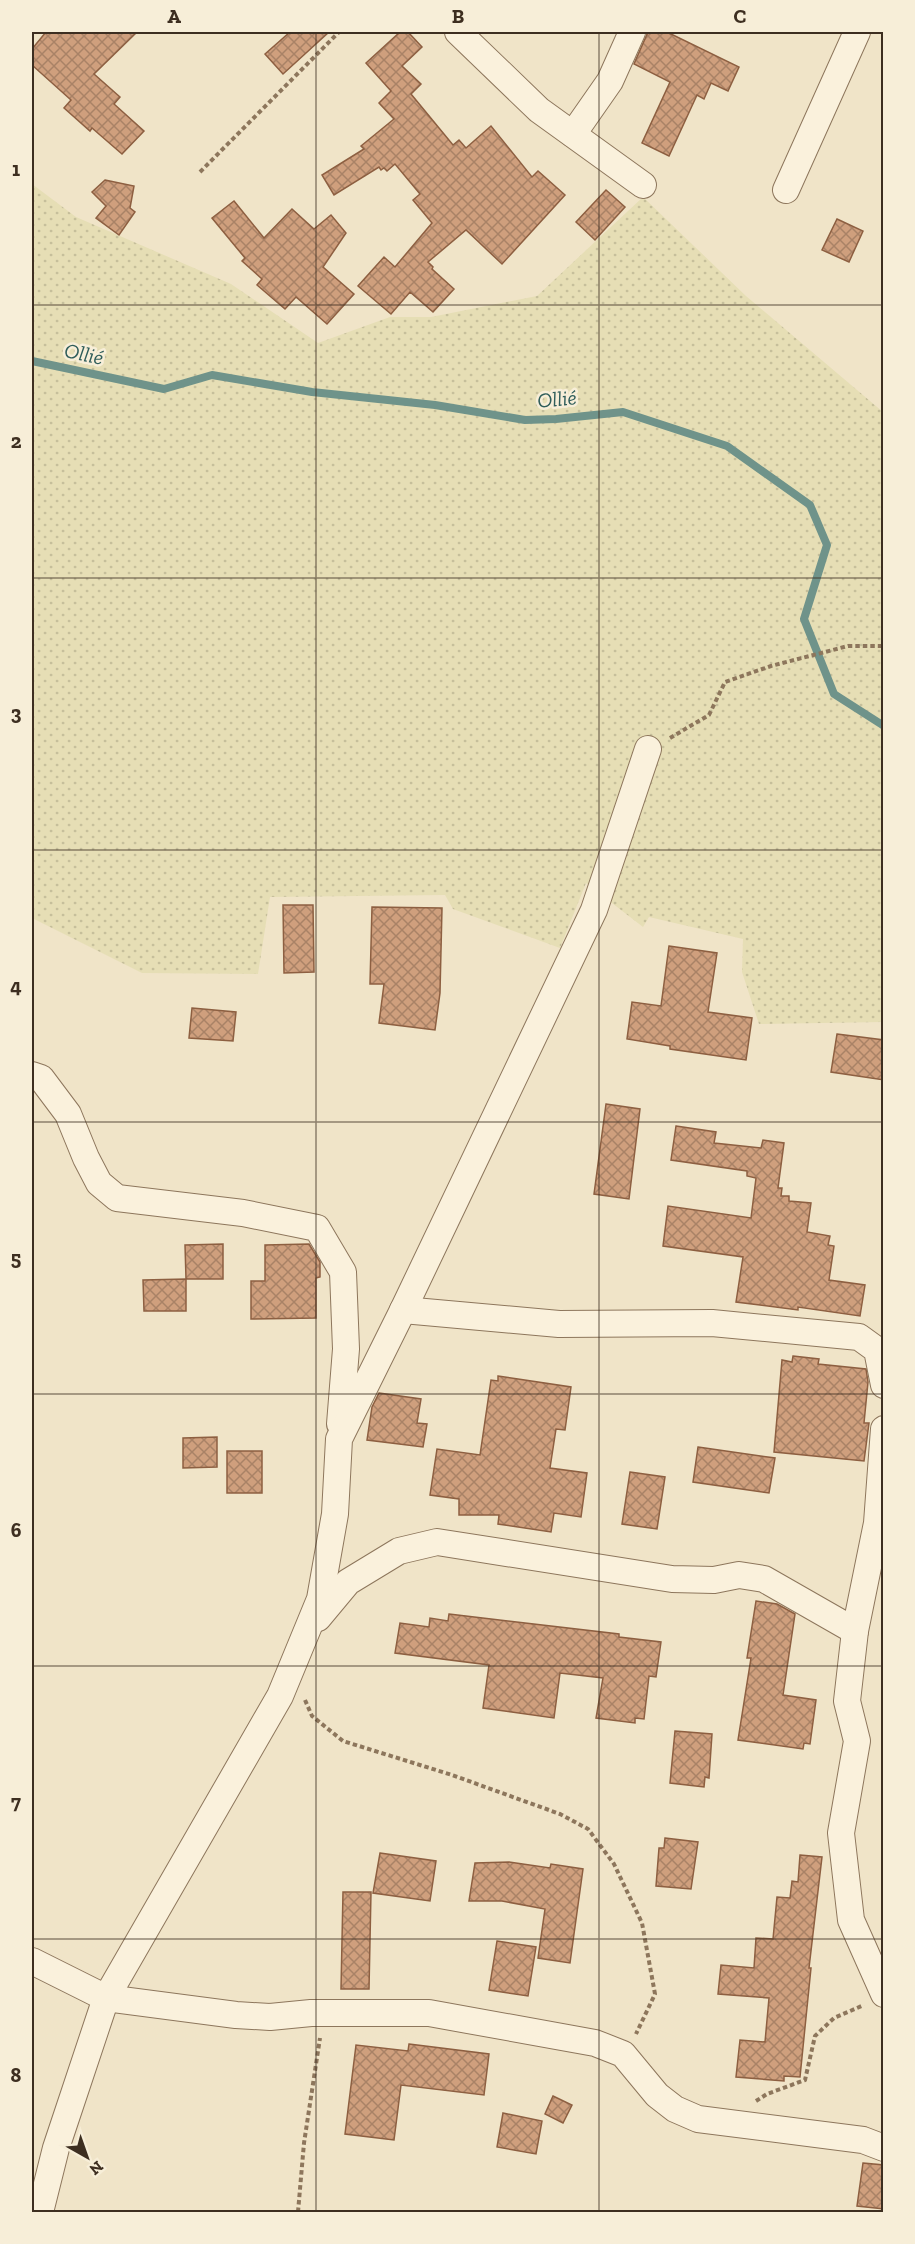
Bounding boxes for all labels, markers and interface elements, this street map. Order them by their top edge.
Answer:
text: A [167,4,181,28]
text: B [452,4,464,28]
text: C [734,4,747,28]
text: 1 [12,157,20,181]
water label: Ollié [62,337,106,370]
water label: Ollié [536,384,578,413]
text: 2 [11,429,22,453]
text: 3 [11,701,22,725]
text: 4 [10,974,22,998]
text: 5 [11,1246,21,1270]
text: 6 [11,1518,22,1542]
text: 7 [11,1790,21,1814]
text: 8 [11,2063,22,2087]
north arrow [57,2127,117,2187]
text: N [86,2157,107,2179]

